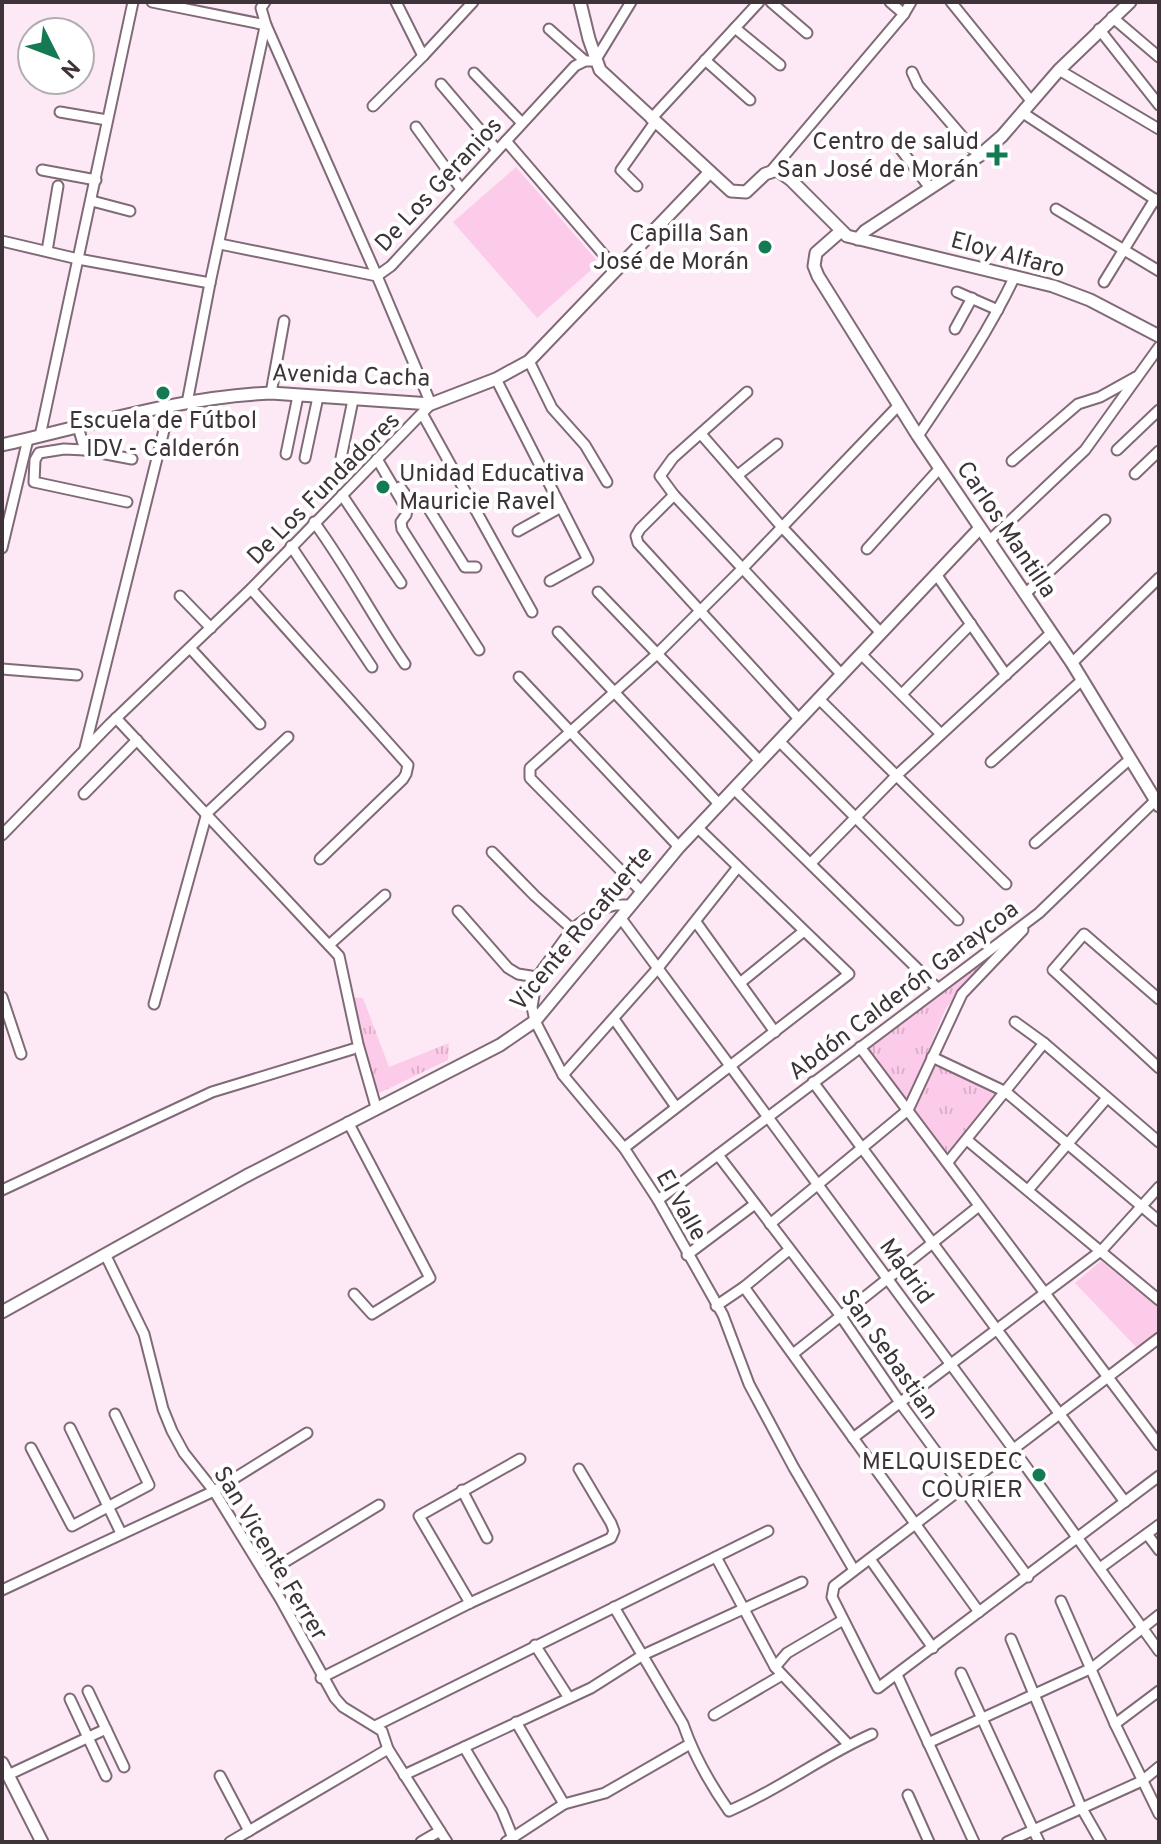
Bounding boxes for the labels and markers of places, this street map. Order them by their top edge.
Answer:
place label: Centro de salud San José de Morán [777,128,979,186]
marker: Centro de salud San José de Morán [986,144,1008,166]
place label: Capilla San José de Morán [593,220,749,278]
marker: Capilla San José de Morán [756,238,774,256]
marker: Escuela de Fútbol IDV - Calderón [154,384,172,402]
place label: Escuela de Fútbol IDV - Calderón [69,407,257,465]
place label: Unidad Educativa Mauricie Ravel [399,460,584,518]
marker: Unidad Educativa Mauricie Ravel [374,478,392,496]
place label: MELQUISEDEC COURIER [862,1448,1023,1506]
marker: MELQUISEDEC COURIER [1030,1466,1048,1484]

